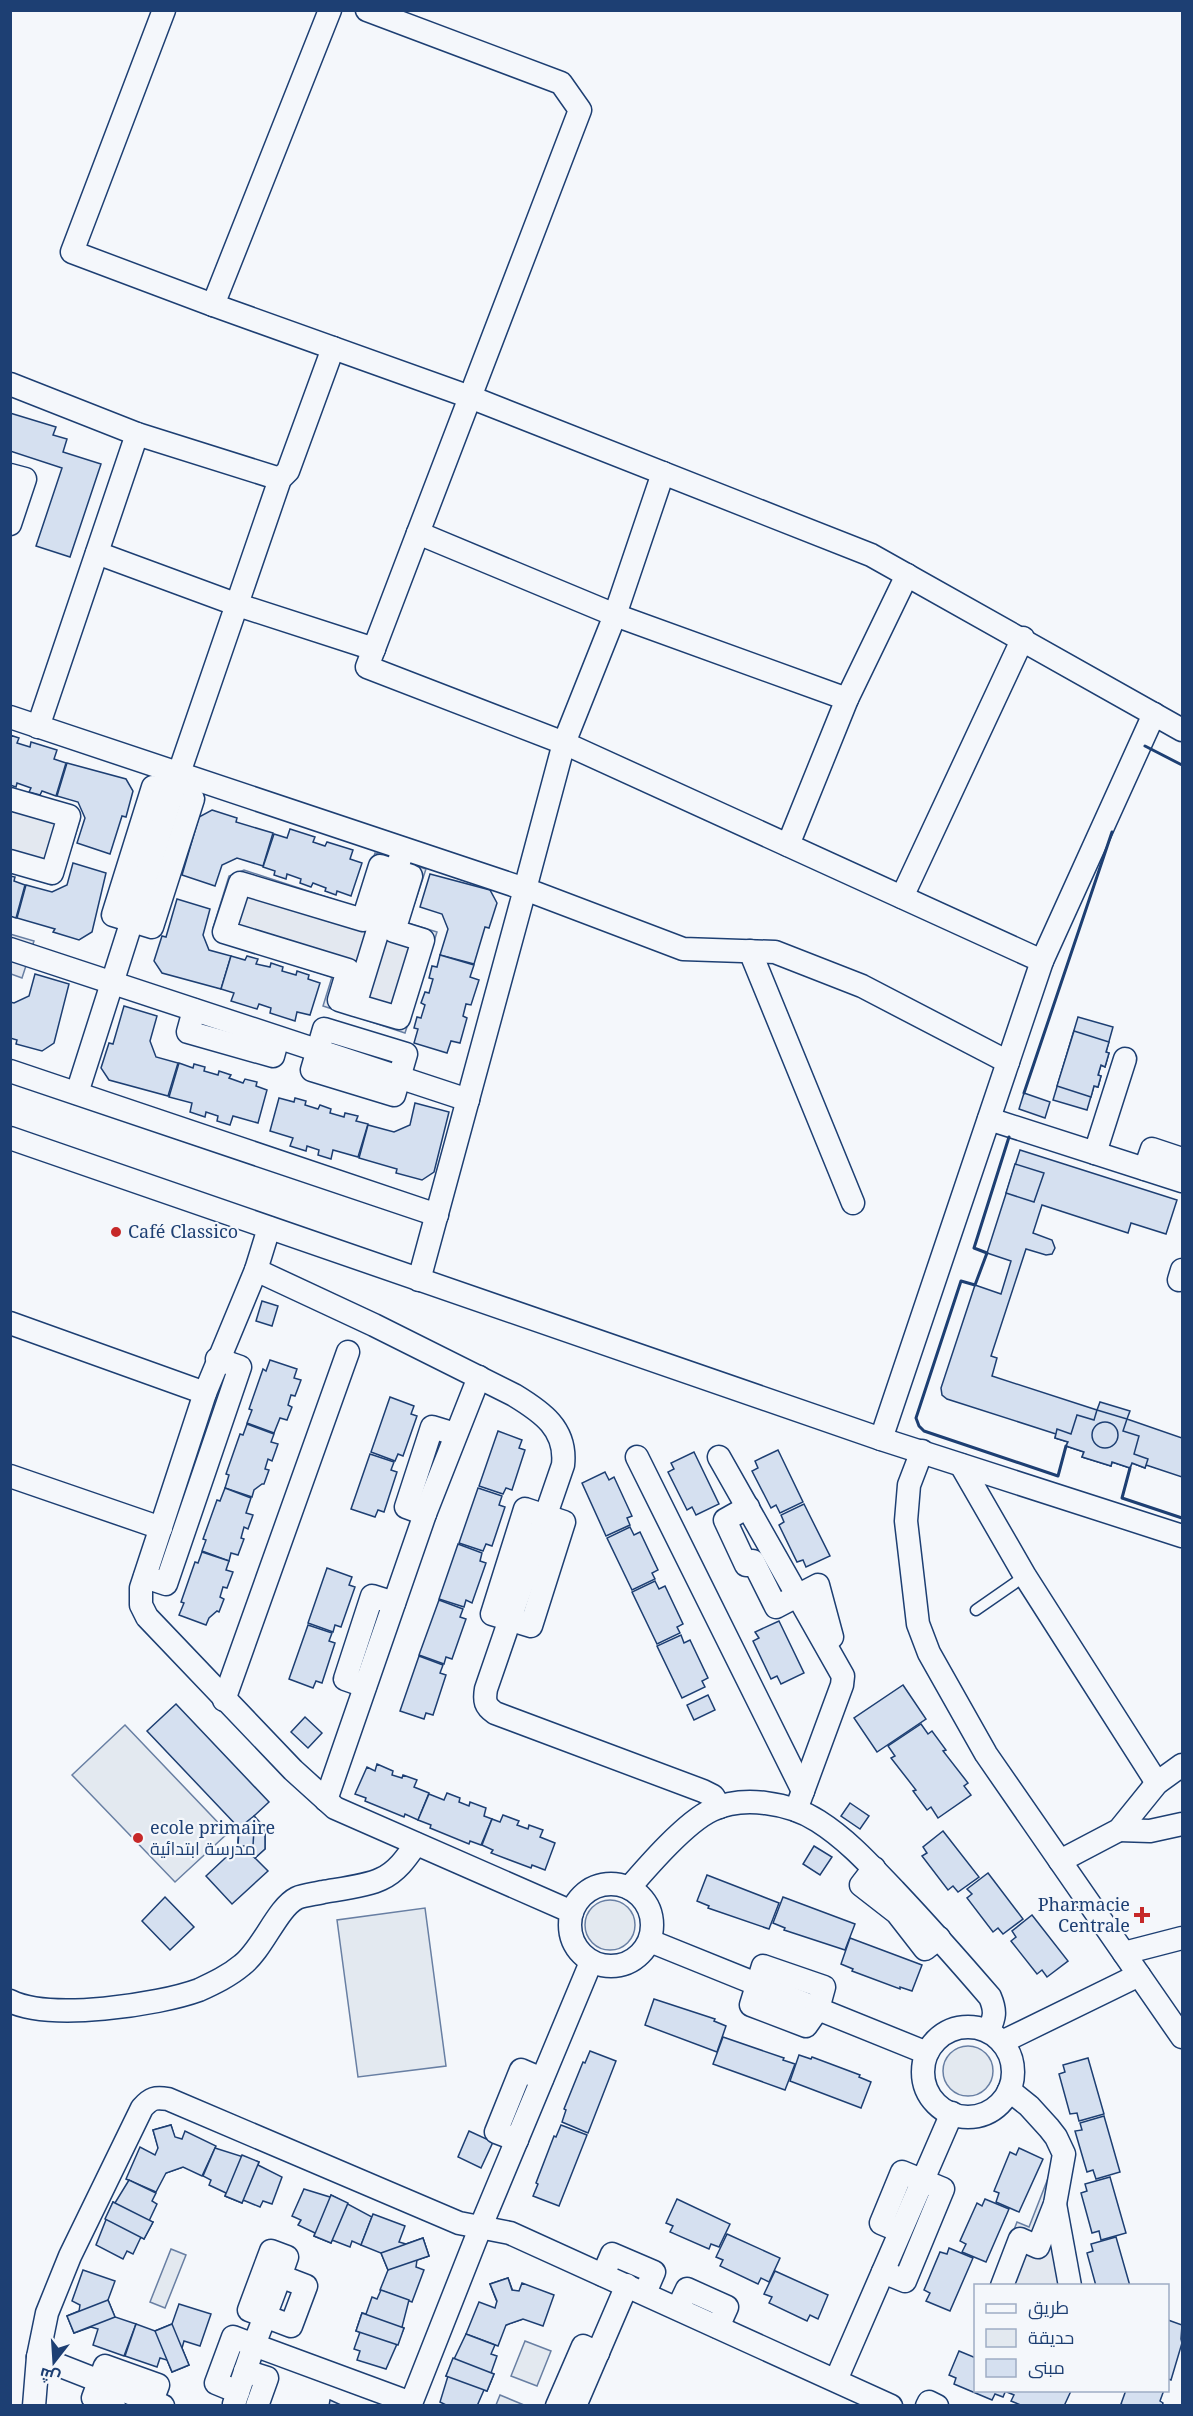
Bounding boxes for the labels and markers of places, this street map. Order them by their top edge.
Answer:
place label: Café Classico [128,1219,238,1243]
marker: Café Classico [109,1225,123,1239]
place label: ecole primaire مدرسة ابتدائية [150,1815,275,1860]
marker: ecole primaire مدرسة ابتدائية [131,1831,145,1845]
place label: Pharmacie Centrale [1038,1892,1130,1937]
marker: Pharmacie Centrale [1135,1908,1149,1922]

